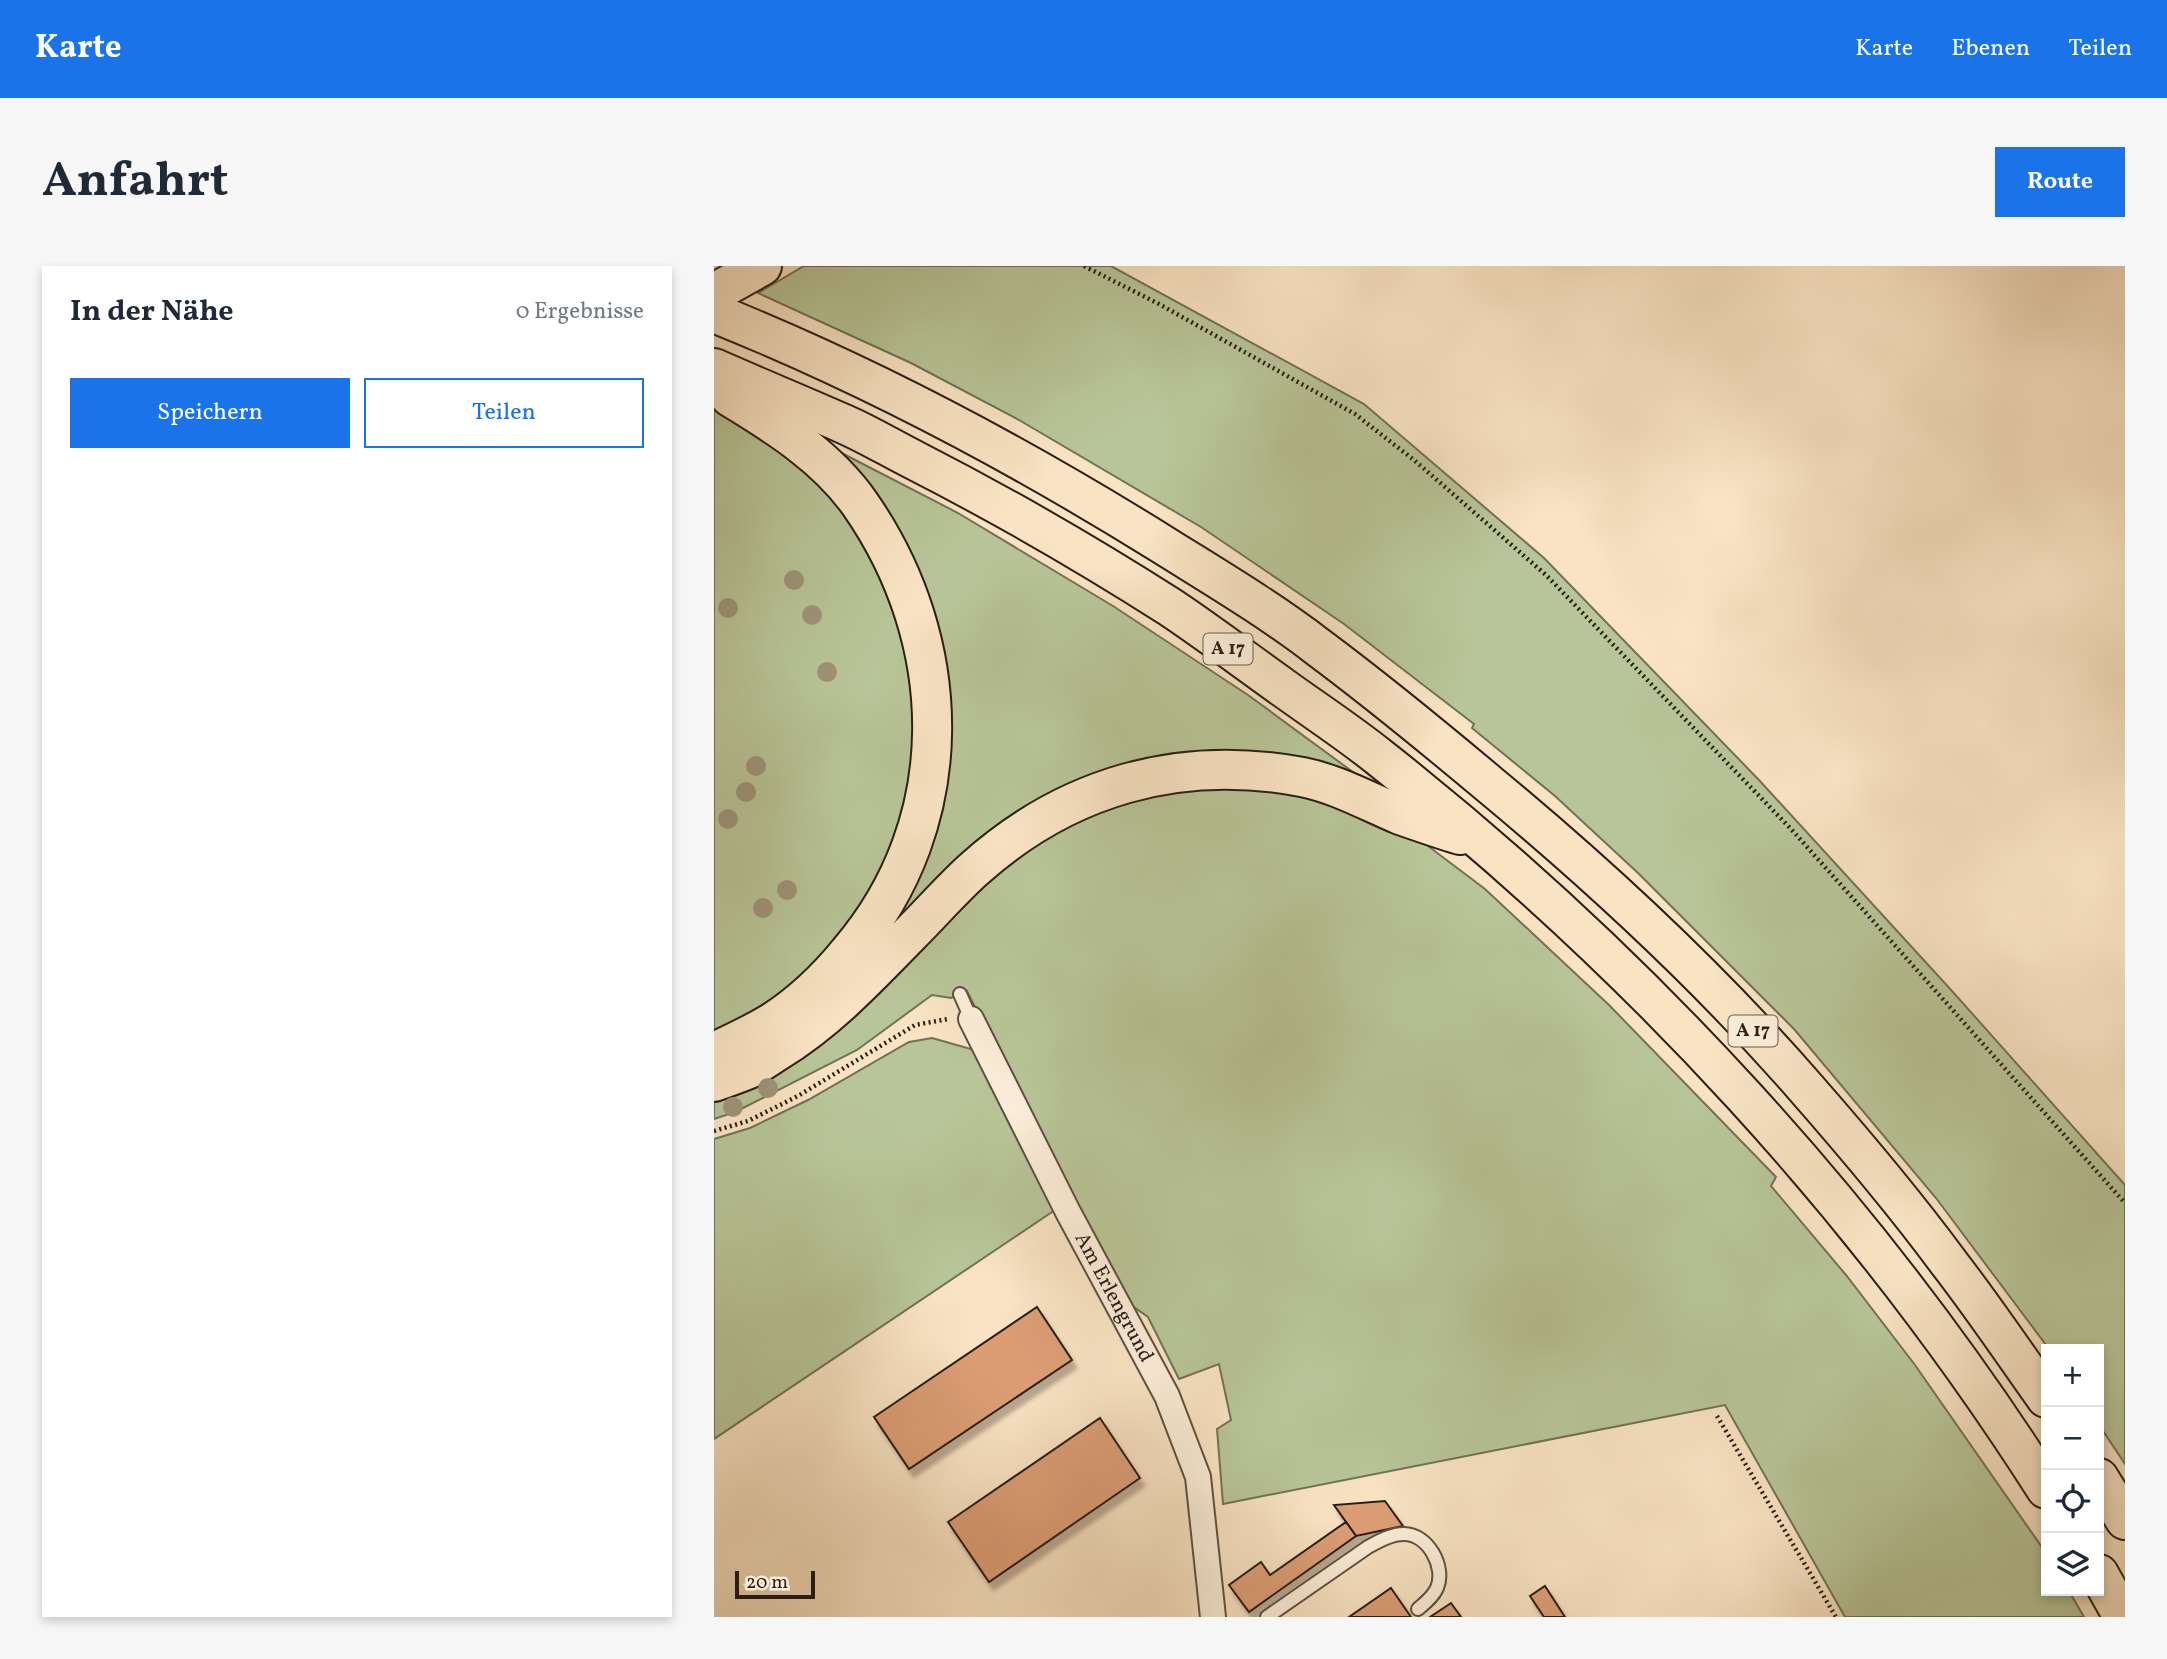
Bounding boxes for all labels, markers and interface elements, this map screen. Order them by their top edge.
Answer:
text: Karte [35,26,122,72]
text: Karte [1855,32,1913,66]
text: Ebenen [1951,32,2030,66]
text: Teilen [2068,32,2132,66]
button: Route [1995,147,2125,217]
text: Anfahrt [42,148,229,217]
text: In der Nähe [70,291,234,333]
text: 0 Ergebnisse [516,296,644,328]
button: Speichern [70,378,350,448]
button: Teilen [364,378,644,448]
road number: A 17 [1204,634,1252,664]
road number: A 17 [1728,1016,1778,1046]
street label: Am Erlengrund [1067,1227,1161,1368]
map controls [2041,1344,2104,1596]
button: + [2041,1344,2104,1407]
button: − [2041,1407,2104,1470]
button: locate [2041,1470,2104,1533]
button: layers [2041,1533,2104,1596]
scale bar [735,1568,816,1600]
text: 20 m [746,1570,788,1596]

